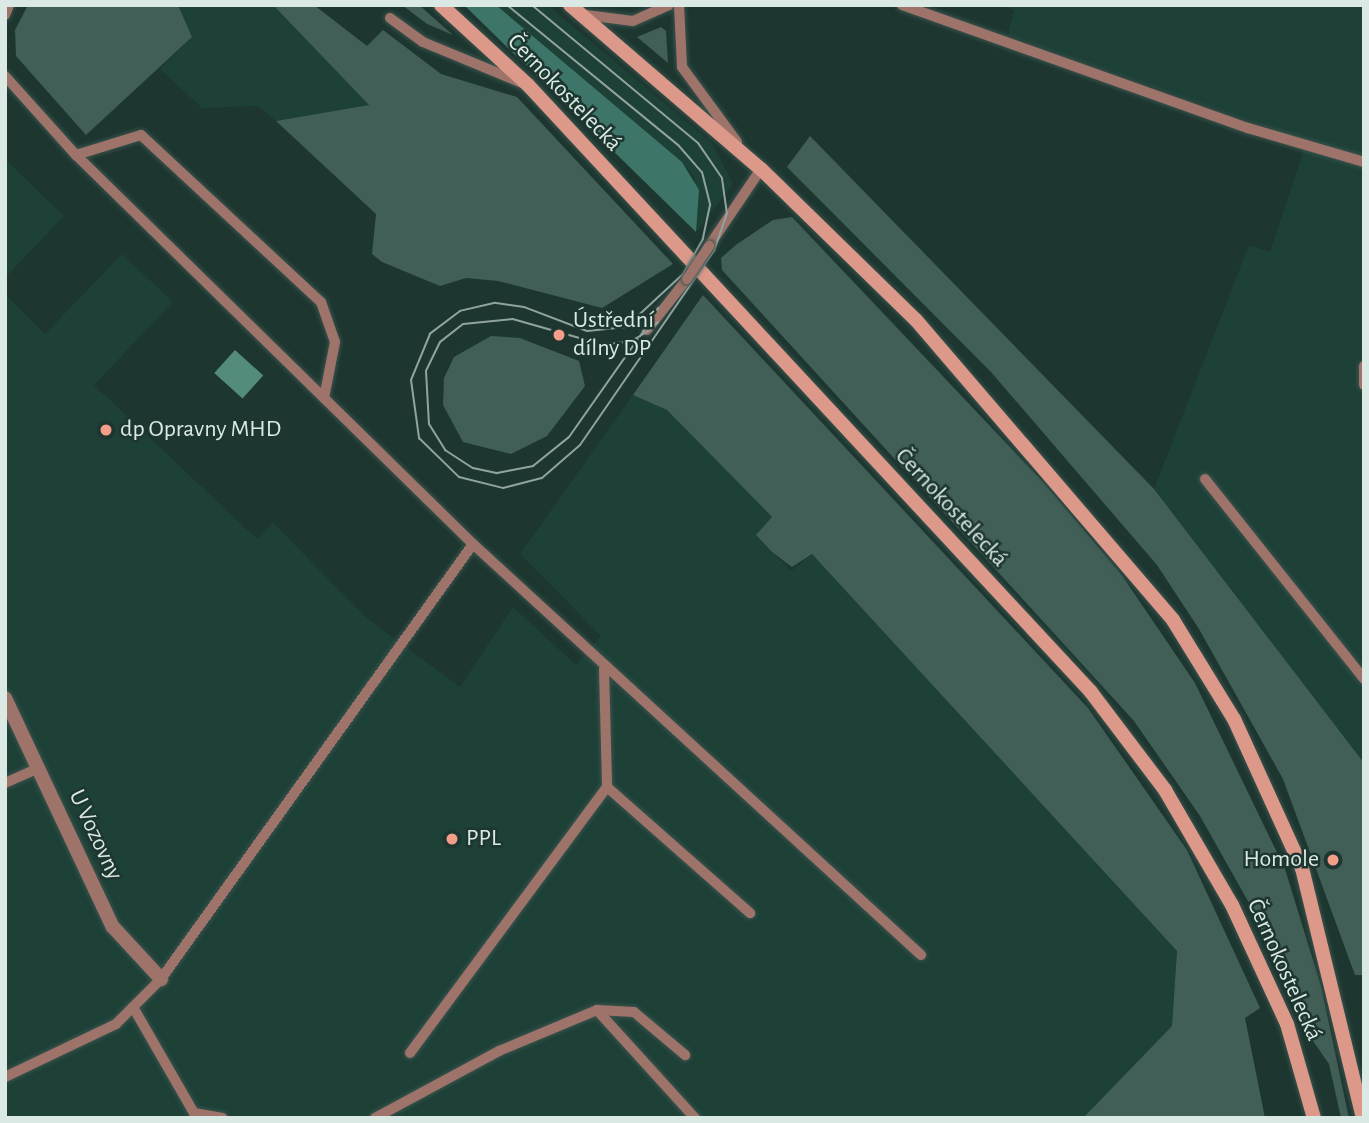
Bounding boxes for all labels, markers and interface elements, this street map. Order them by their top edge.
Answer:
street label: Černokostelecká [501,28,627,158]
place label: Ústřední dílny DP [573,307,654,363]
marker: Ústřední dílny DP [551,327,567,343]
place label: dp Opravny MHD [120,416,281,444]
marker: dp Opravny MHD [98,422,114,438]
street label: Černokostelecká [889,442,1013,574]
street label: U Vozovny [62,785,128,885]
place label: PPL [466,825,501,853]
marker: PPL [444,831,460,847]
place label: Homole [1244,846,1319,874]
marker: Homole [1325,852,1341,868]
street label: Černokostelecká [1240,895,1328,1045]

